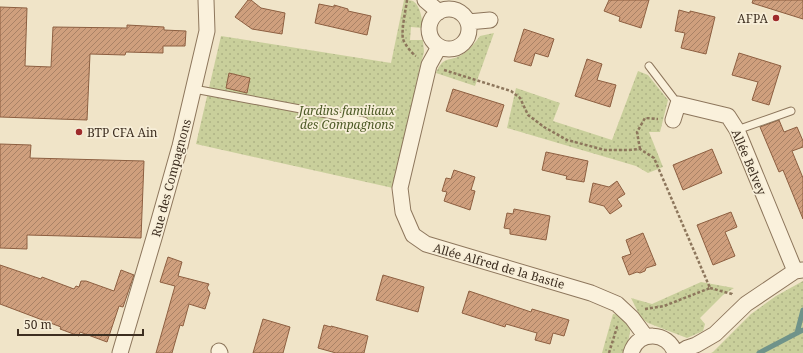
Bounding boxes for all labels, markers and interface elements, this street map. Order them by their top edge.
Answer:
place label: AFPA [737,10,769,27]
marker: AFPA [771,13,781,23]
park label: Jardins familiaux des Compagnons [297,102,396,133]
street label: Rue des Compagnons [147,117,195,239]
place label: BTP CFA Ain [87,124,158,141]
street label: Allée Belvey [728,126,771,198]
marker: BTP CFA Ain [74,127,84,137]
street label: Allée Alfred de la Bastie [431,239,567,293]
scale bar [18,311,143,337]
text: 50 m [24,316,52,333]

